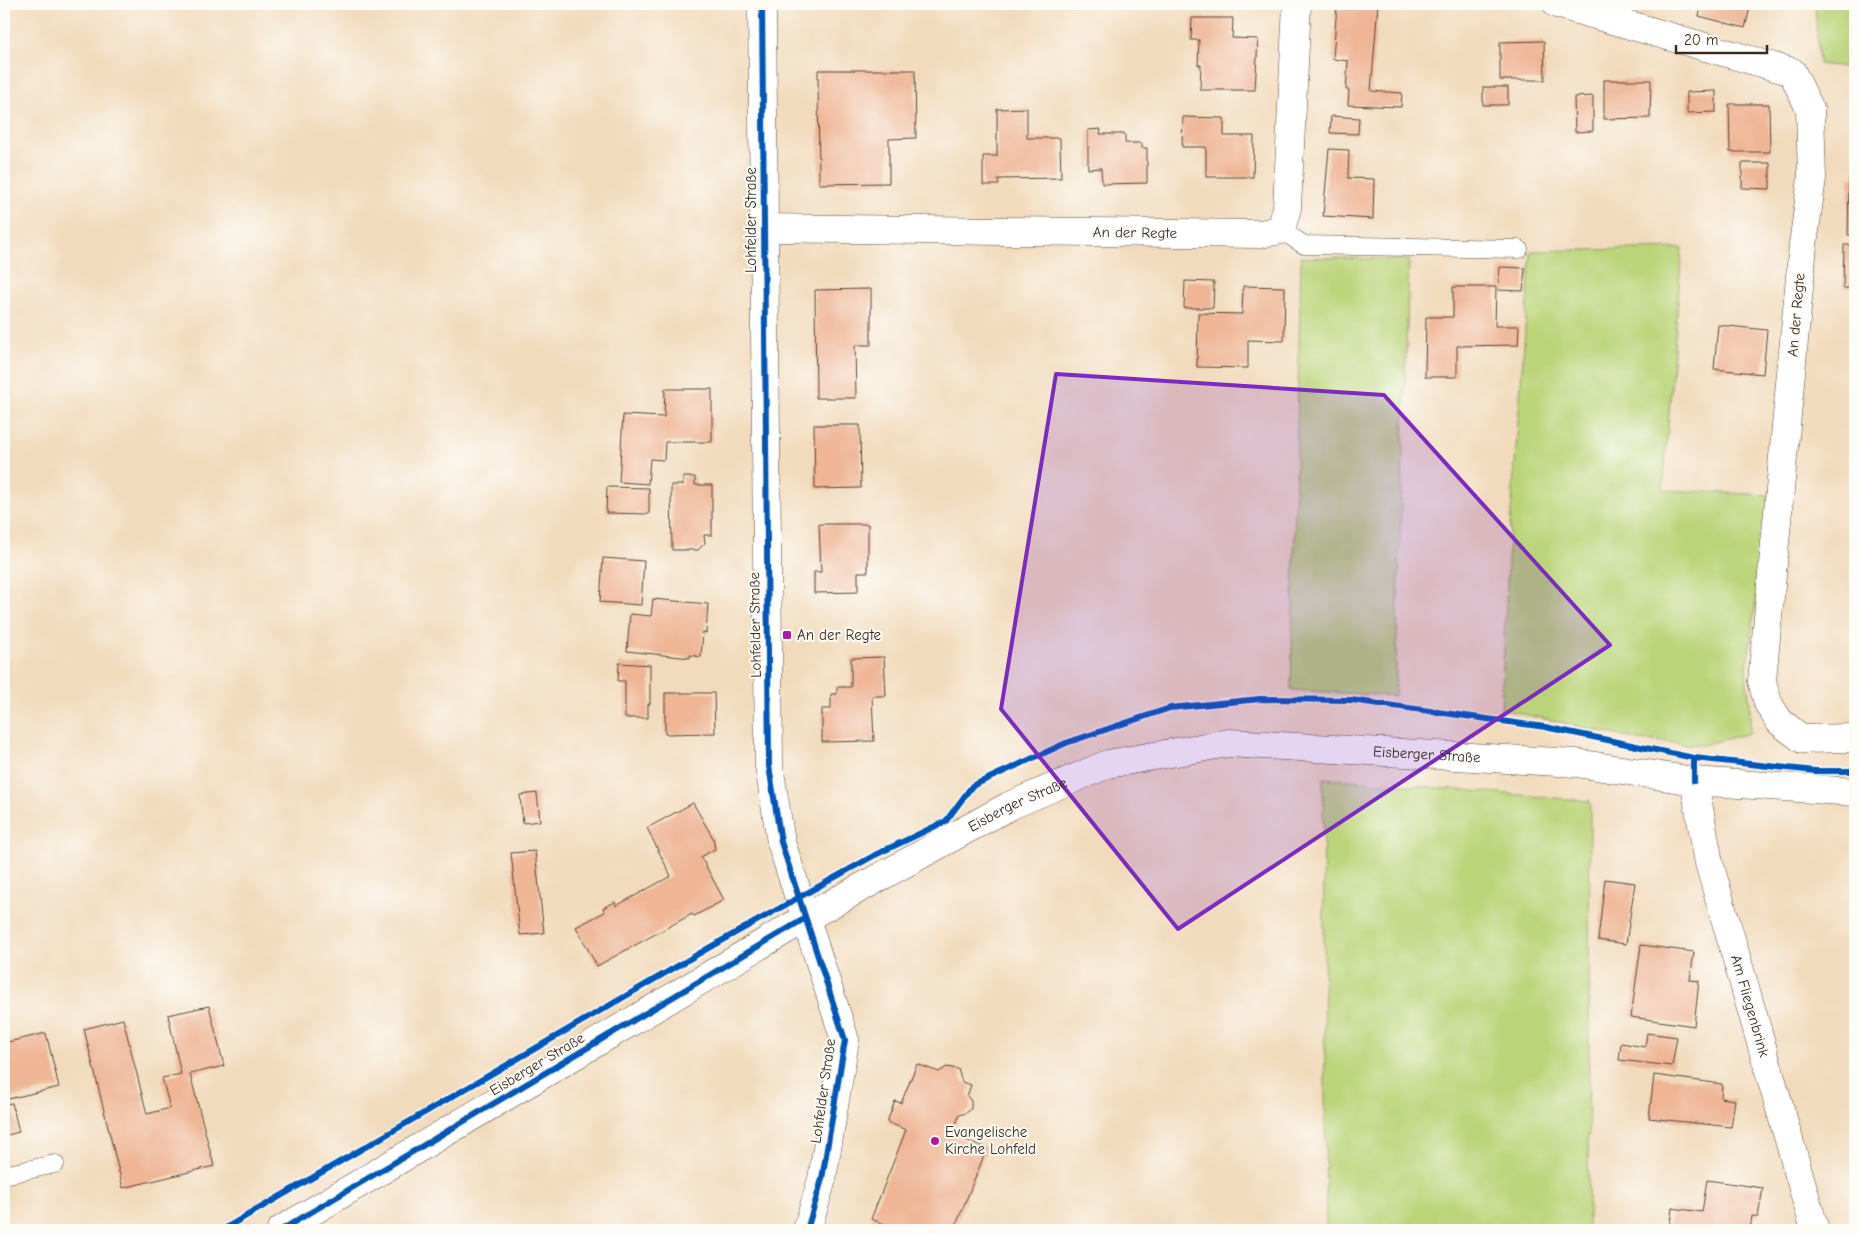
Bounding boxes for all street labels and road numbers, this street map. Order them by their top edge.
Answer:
street label: Lohfelder Straße [742,167,760,273]
street label: An der Regte [1093,223,1178,242]
street label: An der Regte [1783,272,1809,358]
street label: Lohfelder Straße [745,571,765,678]
street label: Eisberger Straße [1373,742,1481,767]
street label: Eisberger Straße [965,773,1070,836]
street label: Am Fliegenbrink [1727,953,1774,1060]
street label: Eisberger Straße [486,1028,588,1099]
street label: Lohfelder Straße [807,1037,839,1145]

